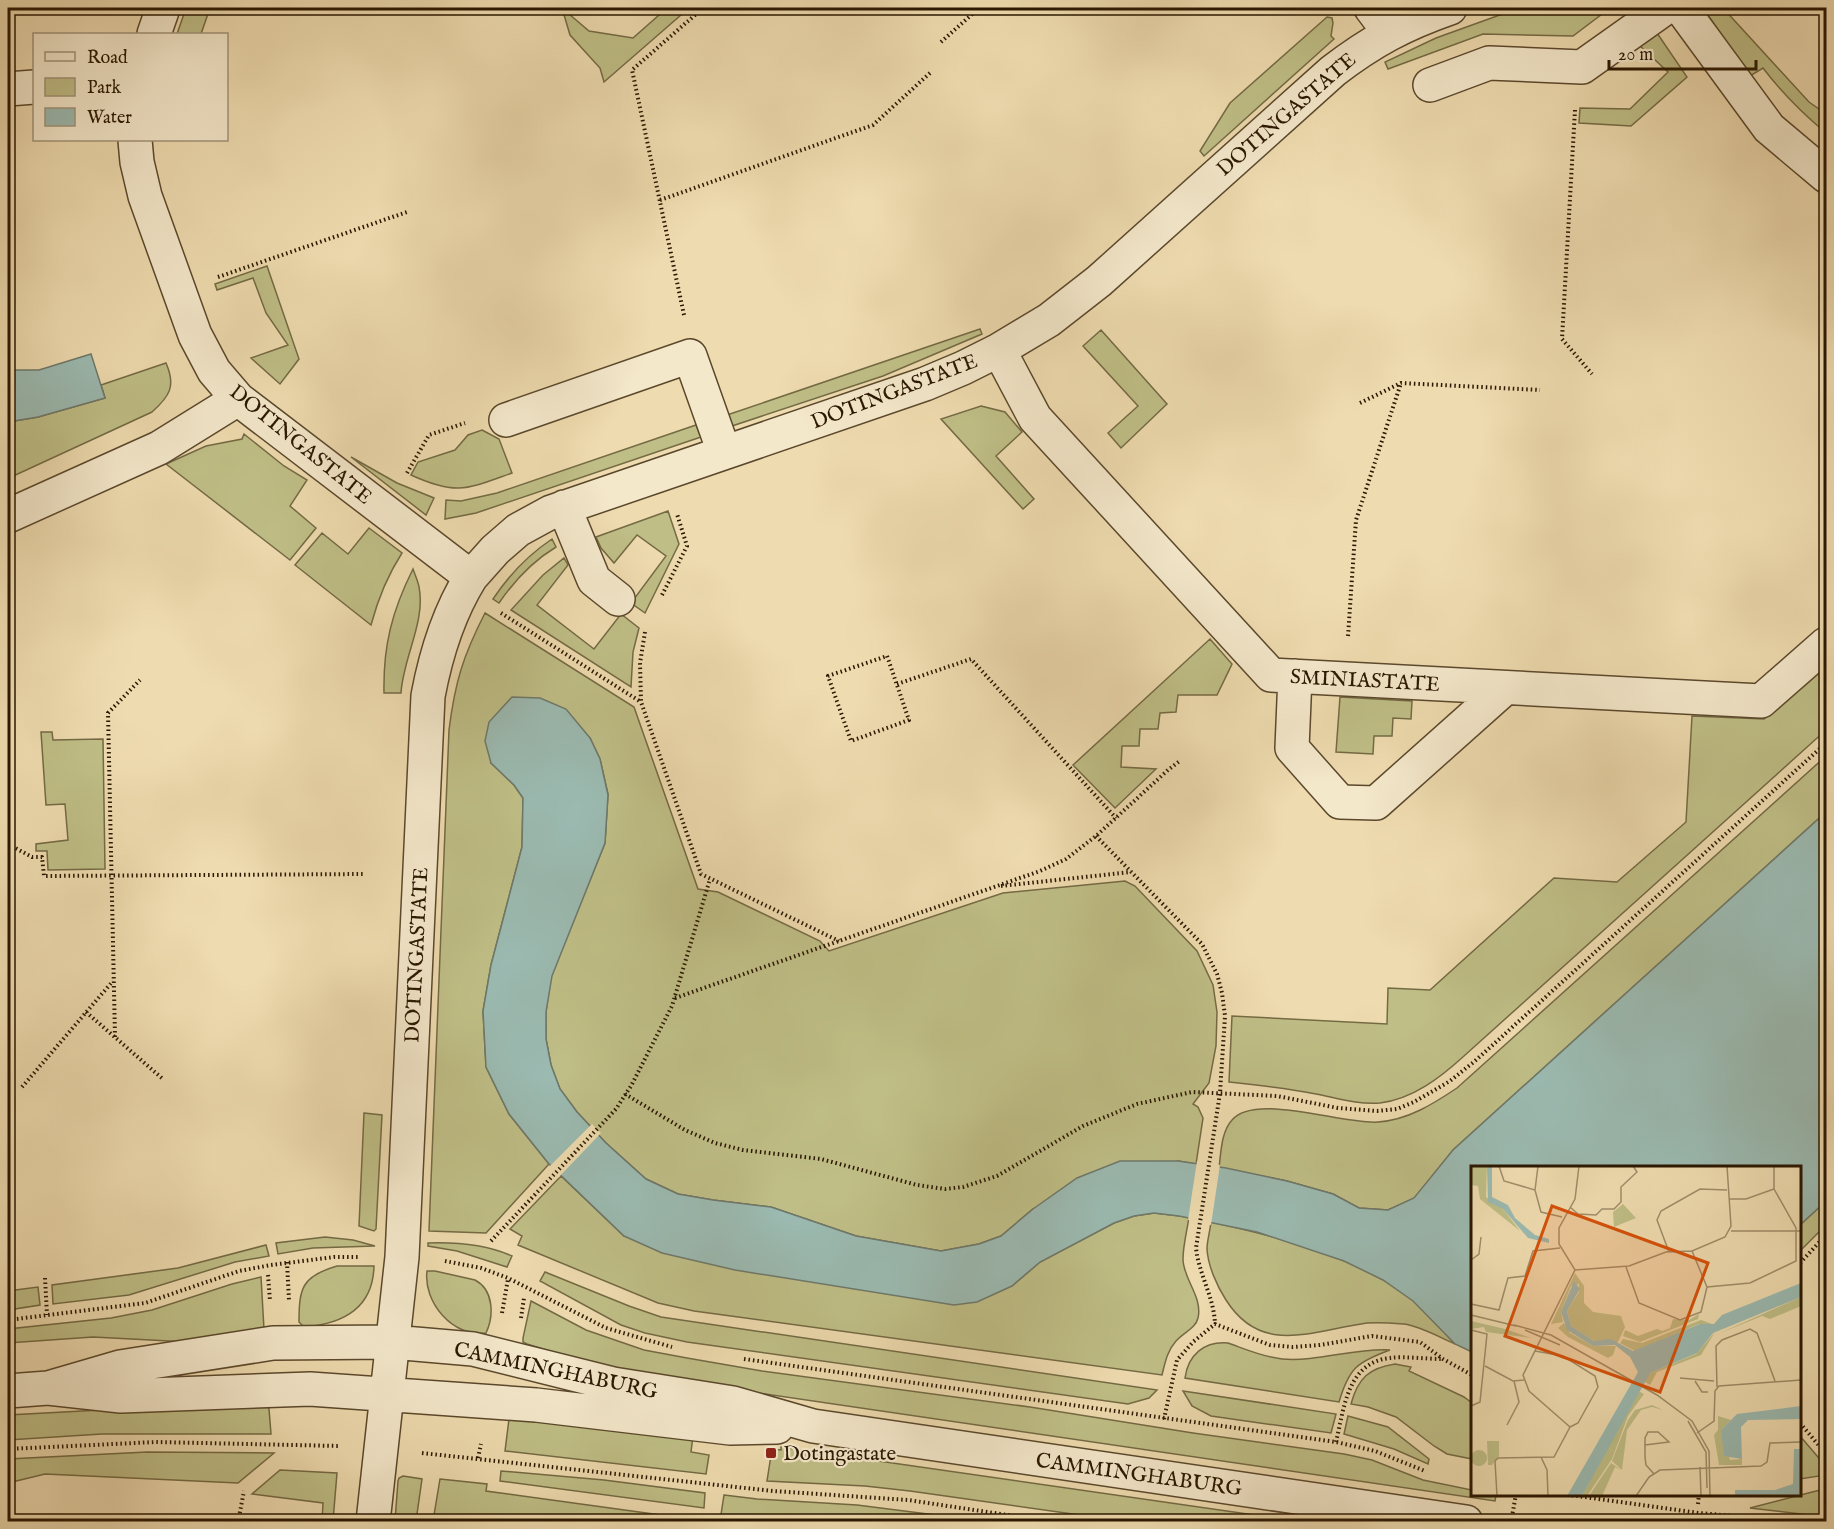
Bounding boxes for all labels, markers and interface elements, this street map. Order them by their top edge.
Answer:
legend [33,33,228,141]
scale bar [1609,33,1756,71]
text: 20 m [1618,44,1653,67]
text: Road [87,47,128,70]
street label: DOTINGASTATE [1212,47,1362,183]
text: Park [87,77,122,100]
text: Water [87,107,132,130]
street label: DOTINGASTATE [807,348,982,437]
street label: DOTINGASTATE [223,379,377,511]
street label: SMINIASTATE [1289,664,1440,699]
street label: DOTINGASTATE [399,866,436,1044]
inset map [1471,1166,1801,1496]
street label: CAMMINGHABURG [451,1337,660,1406]
place label: Dotingastate [783,1441,897,1468]
marker: Dotingastate [764,1446,778,1460]
street label: CAMMINGHABURG [1034,1448,1244,1503]

